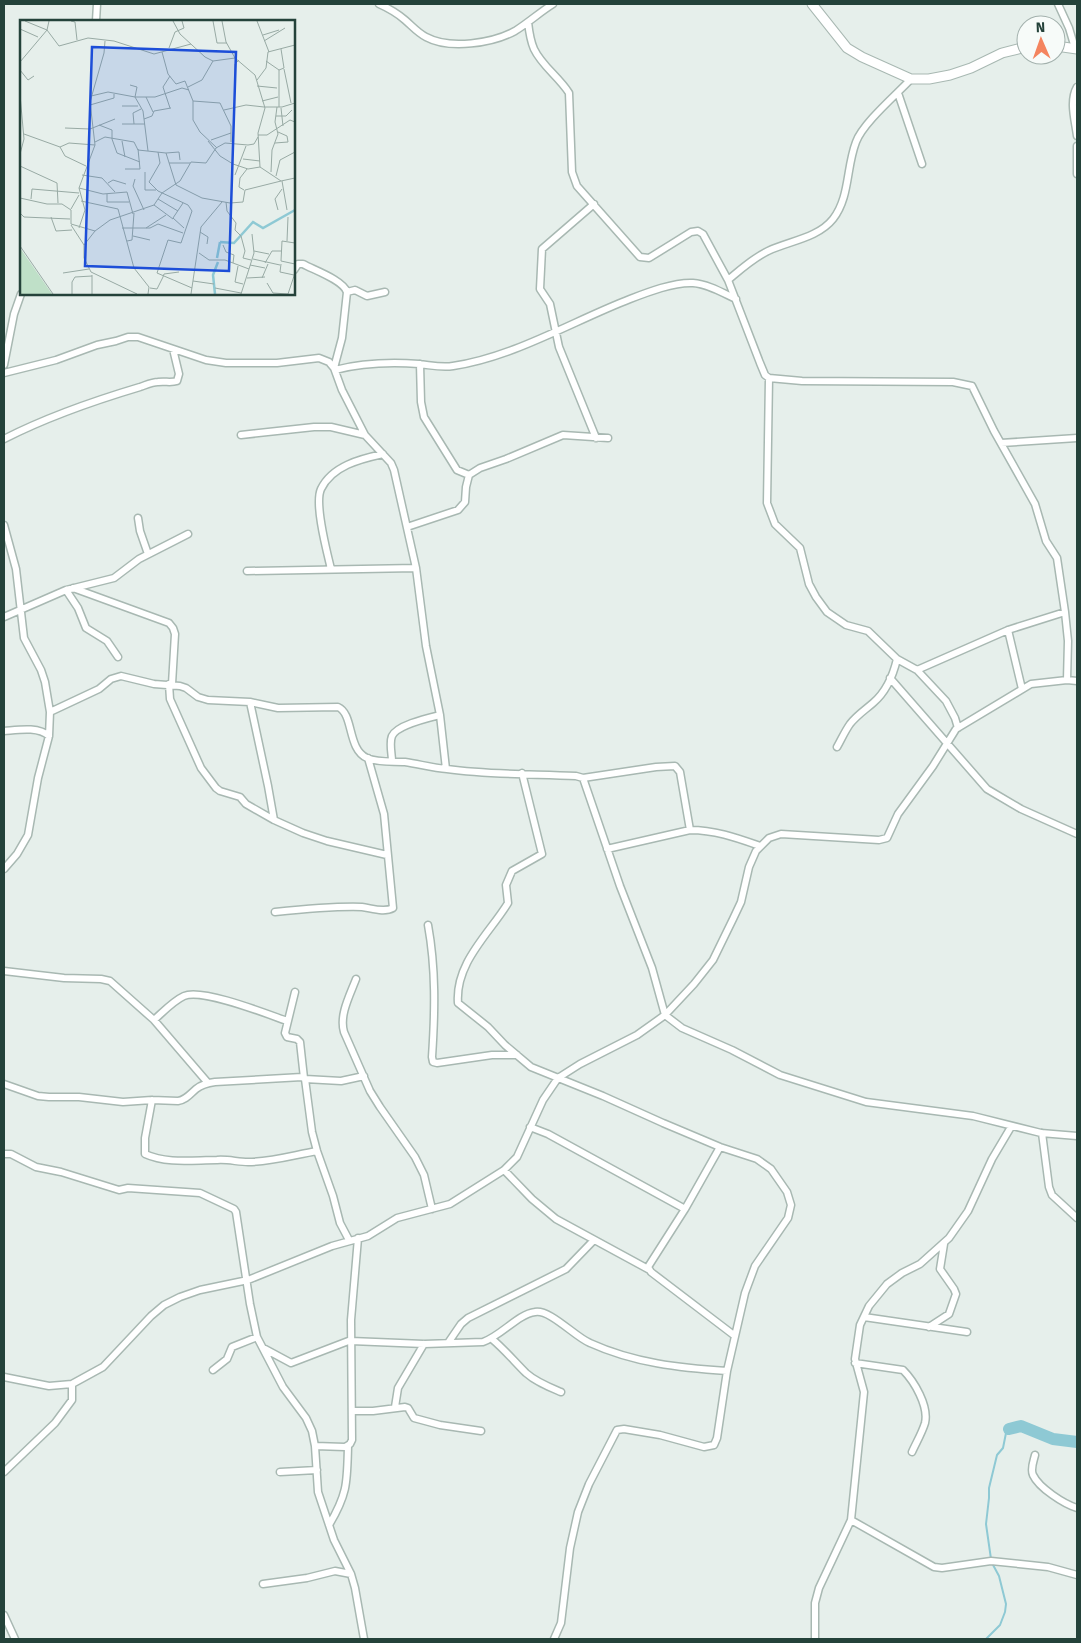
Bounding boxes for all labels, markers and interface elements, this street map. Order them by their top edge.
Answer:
north arrow [1016,15,1066,65]
text: N [1036,19,1046,36]
inset map [20,20,295,295]

